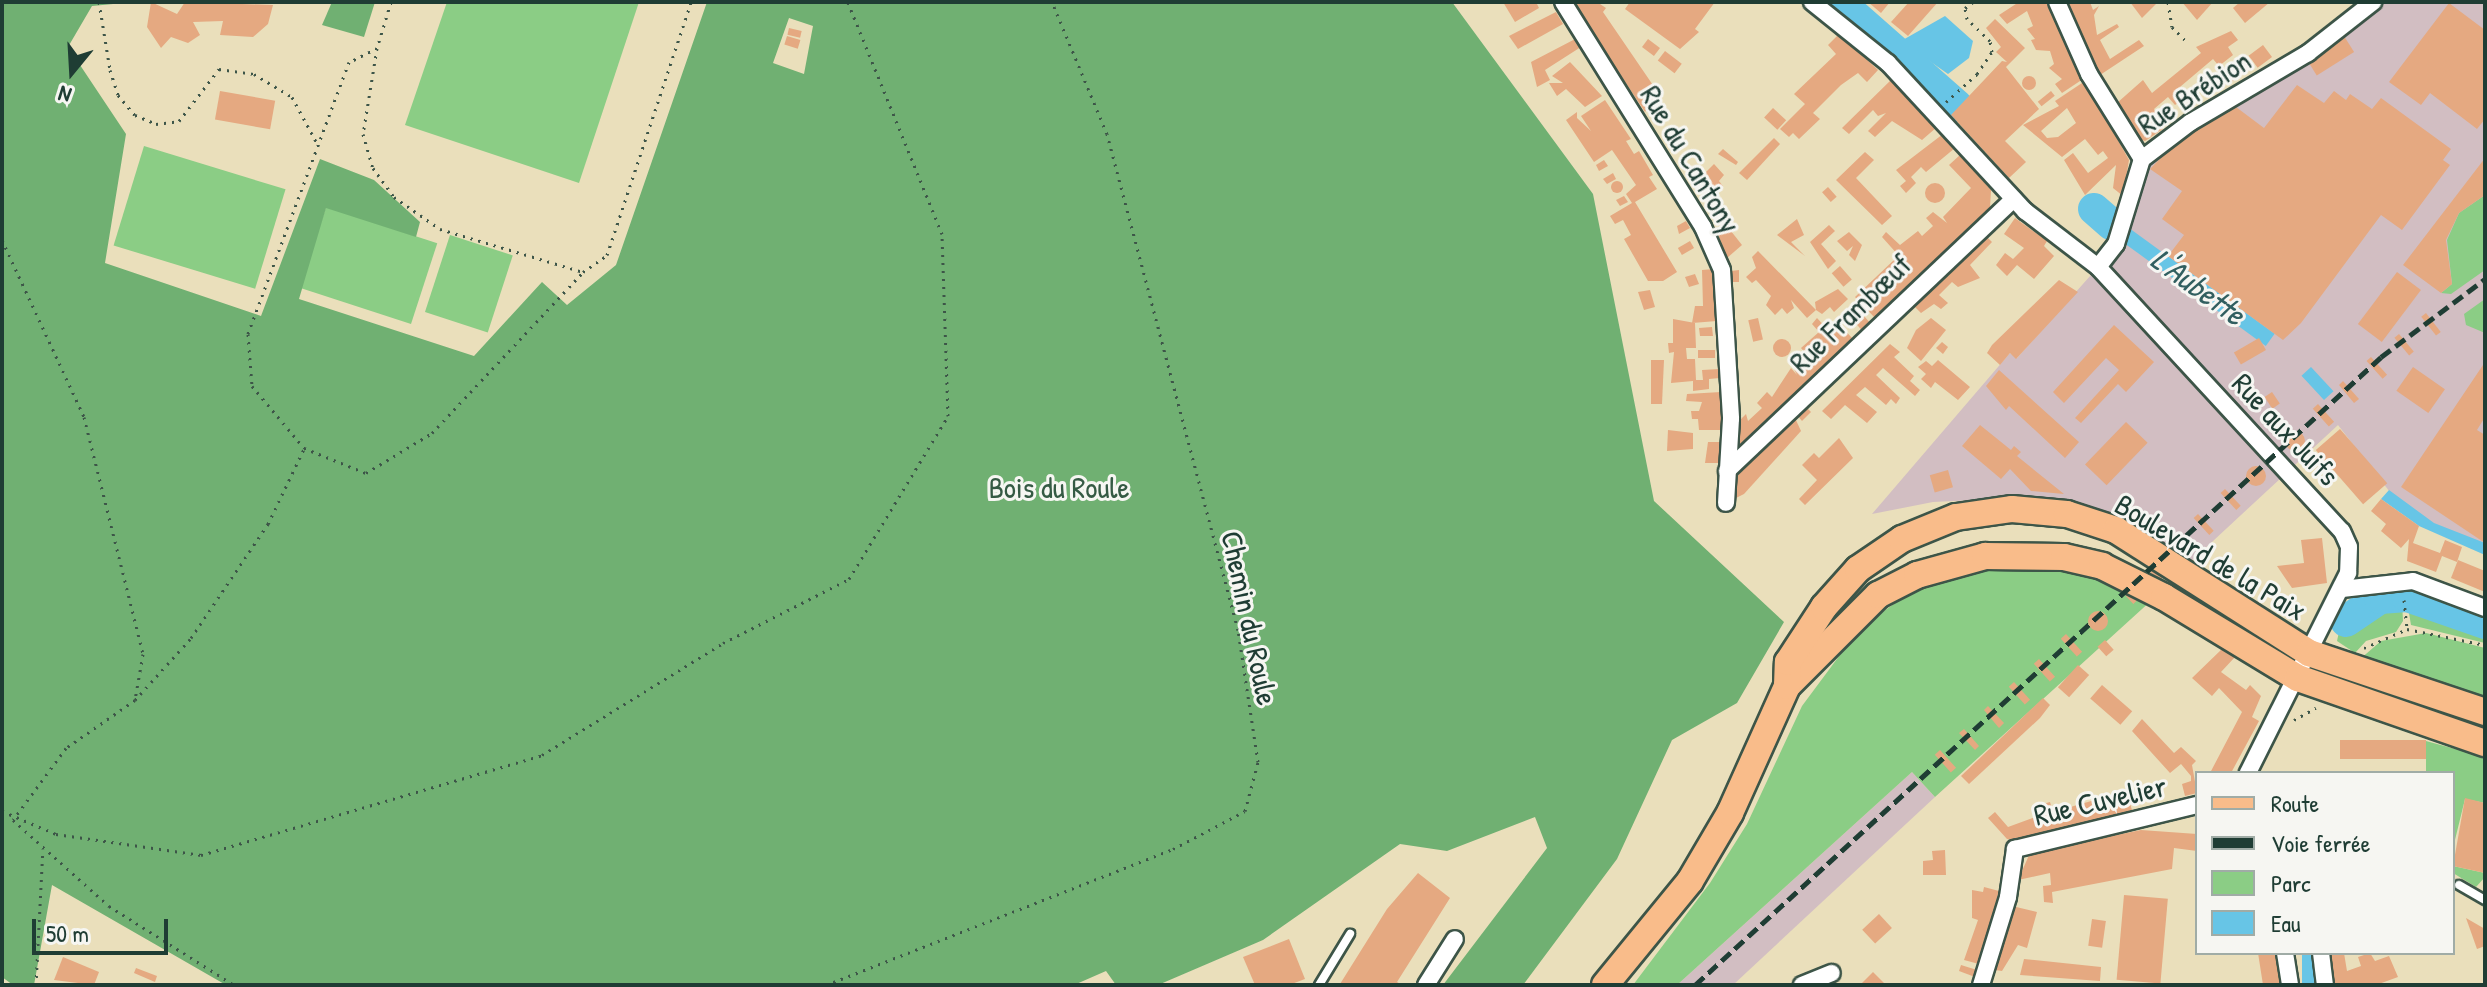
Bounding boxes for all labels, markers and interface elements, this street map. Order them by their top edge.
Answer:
north arrow [32,32,112,112]
street label: Rue Brébion [2131,42,2257,142]
text: N [54,79,75,111]
street label: Rue du Cantony [1633,79,1749,239]
water label: L'Aubette [2144,240,2252,334]
street label: Rue Frambœuf [1782,246,1918,380]
street label: Rue aux Juifs [2225,365,2347,493]
park label: Bois du Roule [989,469,1129,505]
street label: Boulevard de la Paix [2109,486,2313,628]
street label: Chemin du Roule [1214,528,1286,708]
street label: Rue Cuvelier [2030,767,2170,833]
legend [2195,771,2455,955]
text: Route [2271,787,2319,819]
text: Voie ferrée [2271,827,2370,859]
text: Parc [2271,867,2311,899]
scale bar [36,903,172,953]
text: Eau [2271,907,2301,939]
text: 50 m [46,917,89,949]

